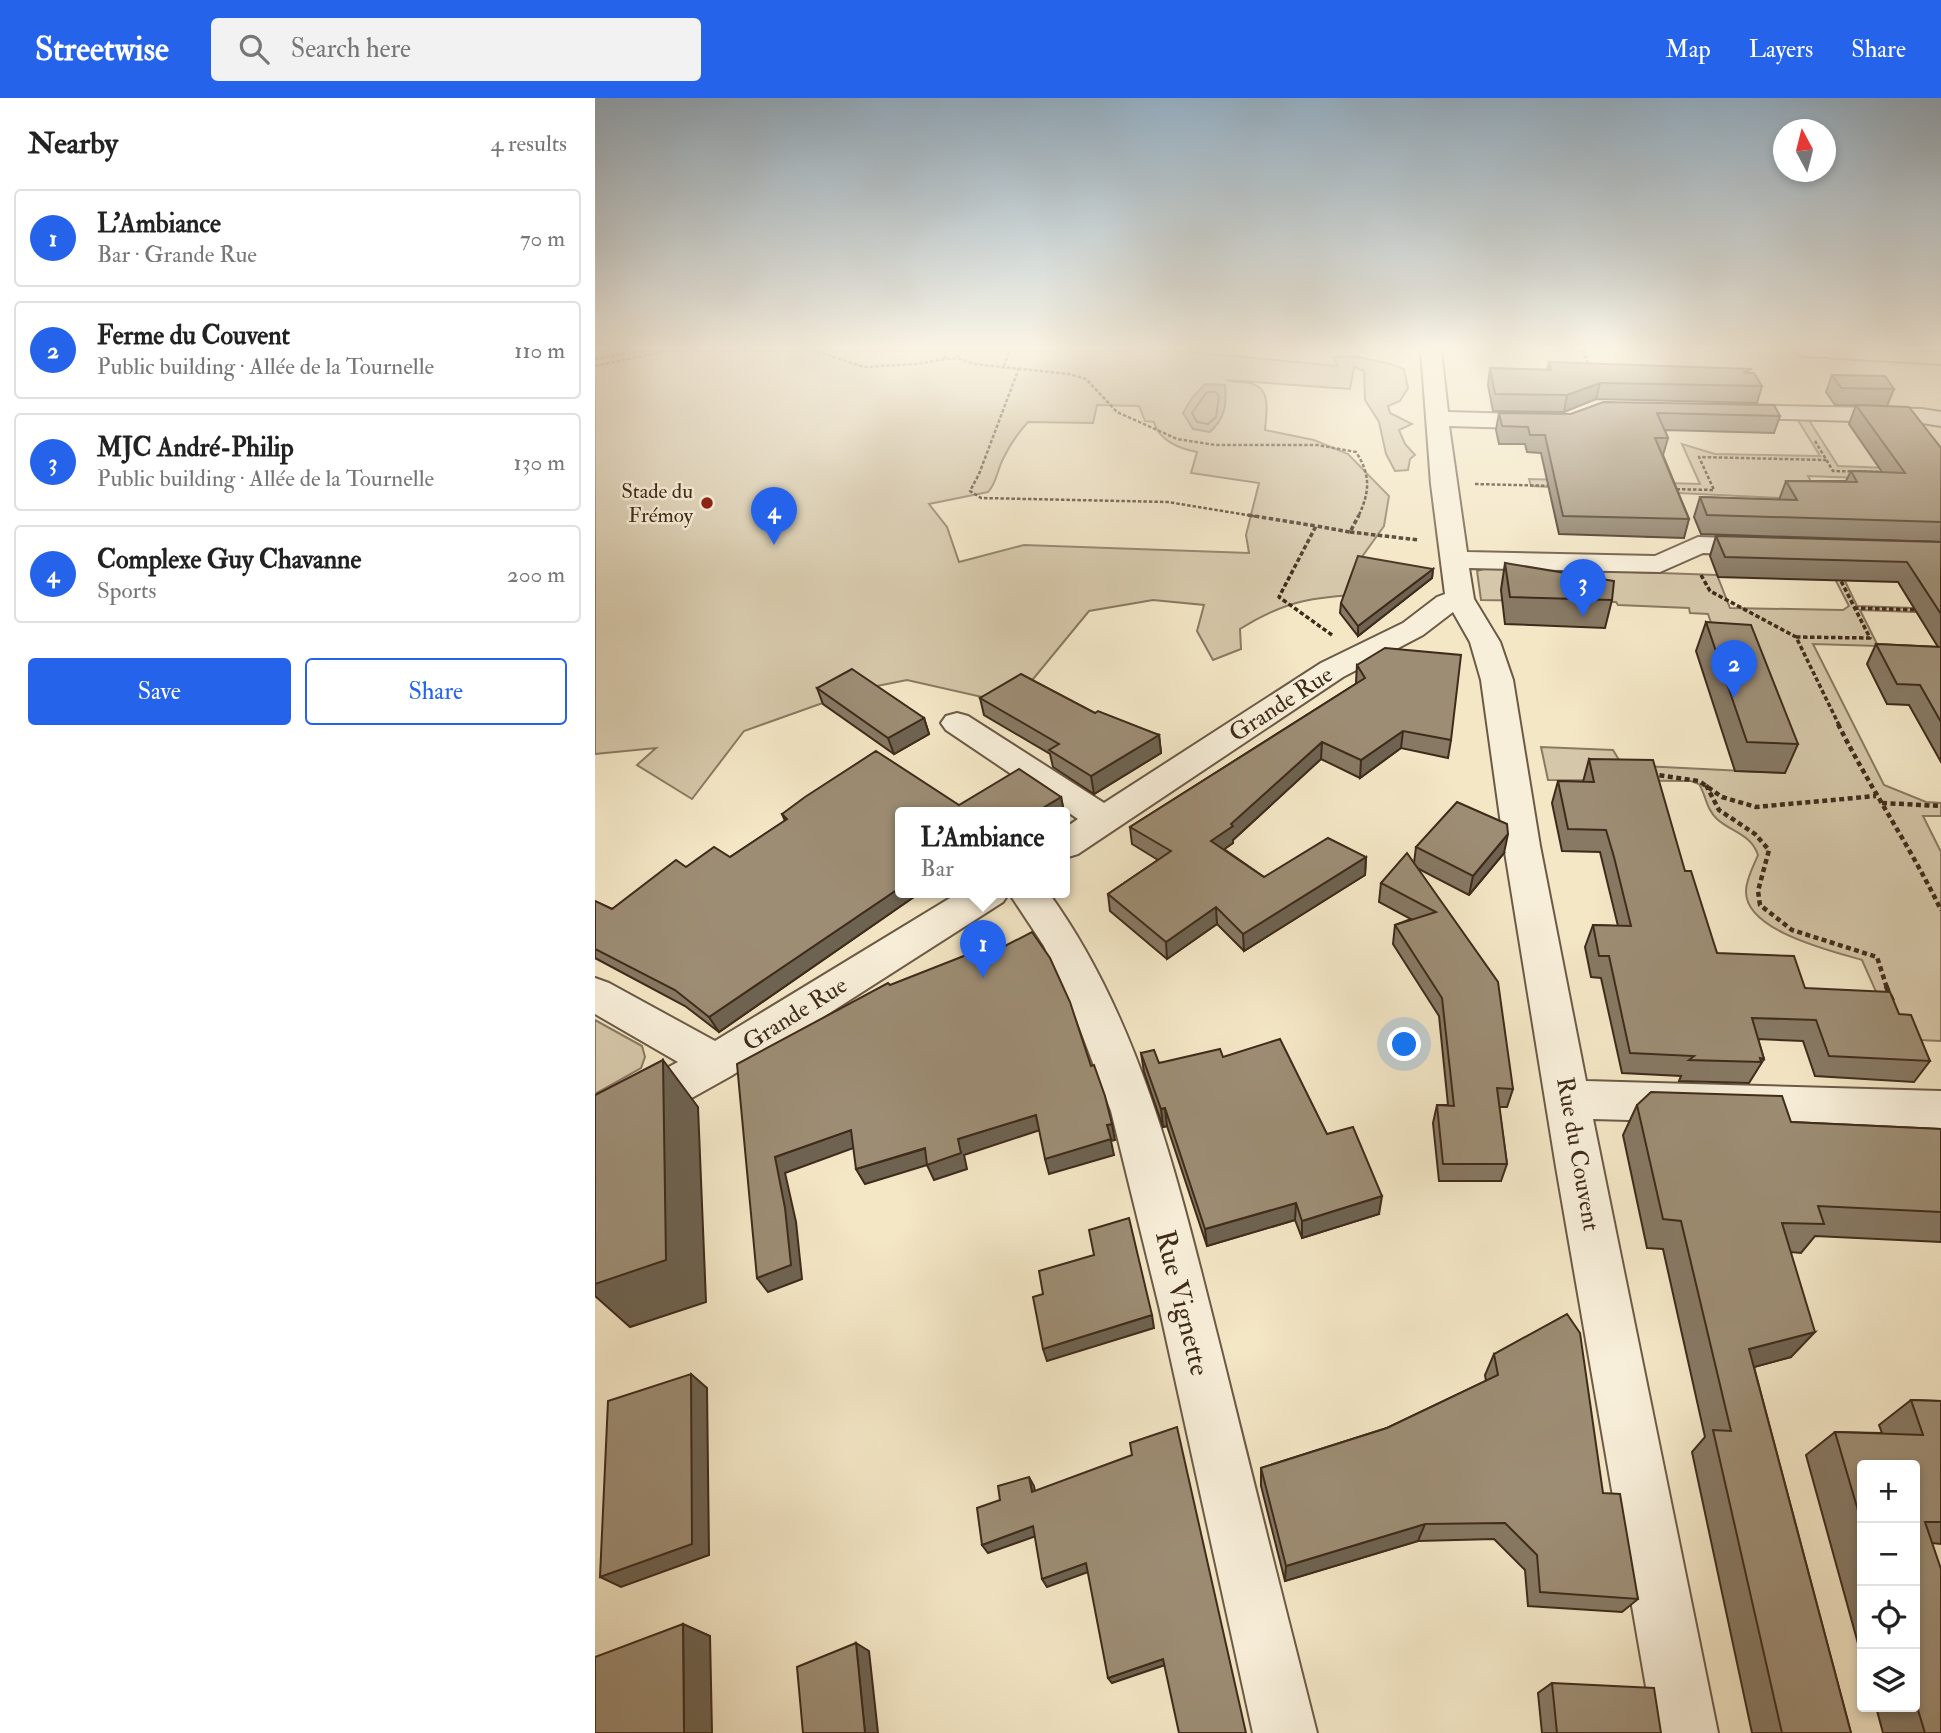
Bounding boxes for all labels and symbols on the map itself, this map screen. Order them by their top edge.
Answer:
north arrow [1773,119,1836,182]
place label: Stade du Frémoy [621,478,694,529]
pin: 4 [751,487,797,545]
marker: Stade du Frémoy [699,495,715,511]
pin: 3 [1560,559,1606,617]
pin: 2 [1711,640,1757,698]
street label: Grande Rue [1223,659,1339,749]
pin: 1 [960,920,1006,978]
street label: Grande Rue [737,970,853,1058]
your location [1387,1027,1421,1061]
street label: Rue du Couvent [1549,1075,1607,1233]
street label: Rue Vignette [1147,1227,1217,1380]

